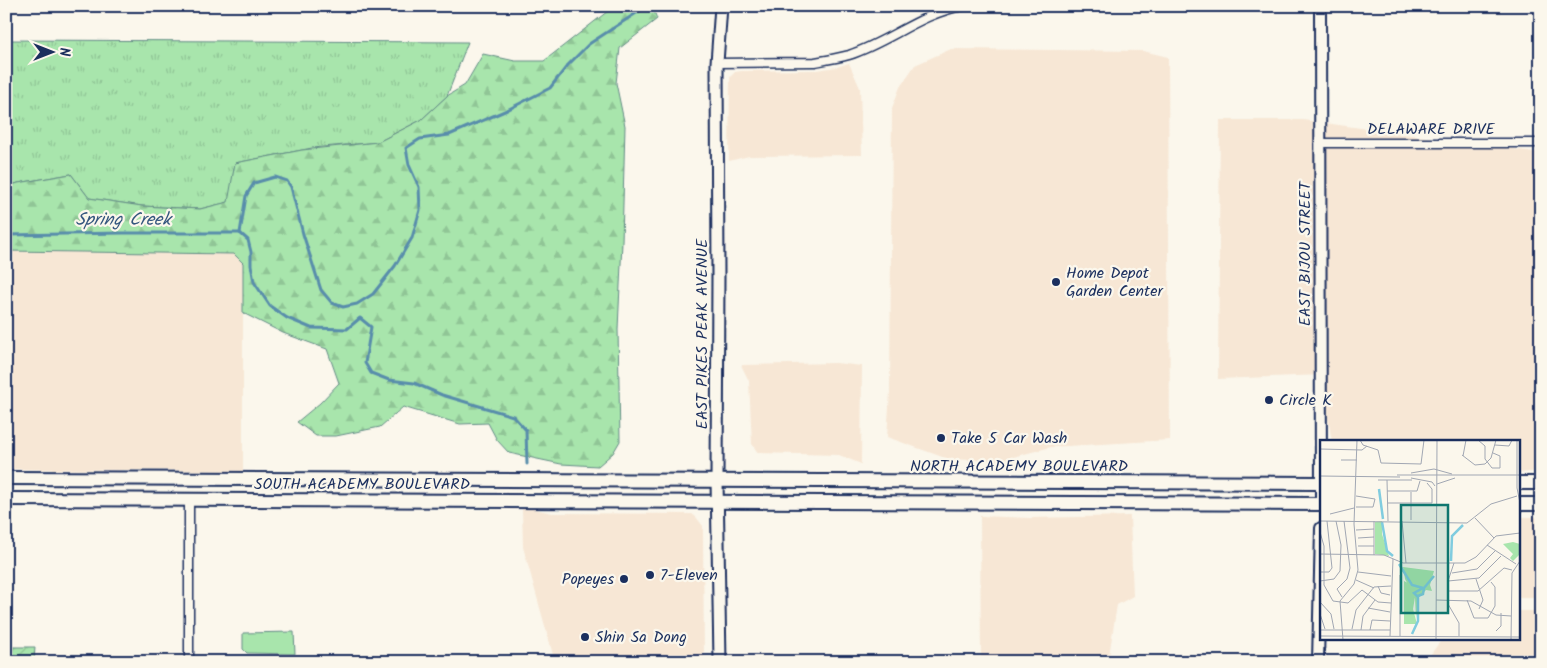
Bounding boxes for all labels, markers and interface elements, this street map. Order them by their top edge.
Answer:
north arrow [28,28,78,78]
text: N [53,48,75,57]
street label: DELAWARE DRIVE [1367,117,1496,142]
street label: EAST BIJOU STREET [1293,180,1318,326]
water label: Spring Creek [75,206,173,235]
street label: EAST PIKES PEAK AVENUE [690,238,715,429]
place label: Home Depot Garden Center [1066,261,1164,304]
marker: Home Depot Garden Center [1050,276,1062,288]
place label: Circle K [1279,388,1332,413]
marker: Circle K [1263,394,1275,406]
place label: Take 5 Car Wash [951,426,1067,451]
marker: Take 5 Car Wash [935,432,947,444]
inset map [1320,440,1520,640]
street label: NORTH ACADEMY BOULEVARD [910,454,1128,479]
street label: SOUTH ACADEMY BOULEVARD [254,472,470,497]
place label: 7-Eleven [660,563,718,588]
place label: Popeyes [562,567,614,592]
marker: 7-Eleven [644,569,656,581]
marker: Popeyes [618,573,630,585]
place label: Shin Sa Dong [595,625,687,650]
marker: Shin Sa Dong [579,631,591,643]

